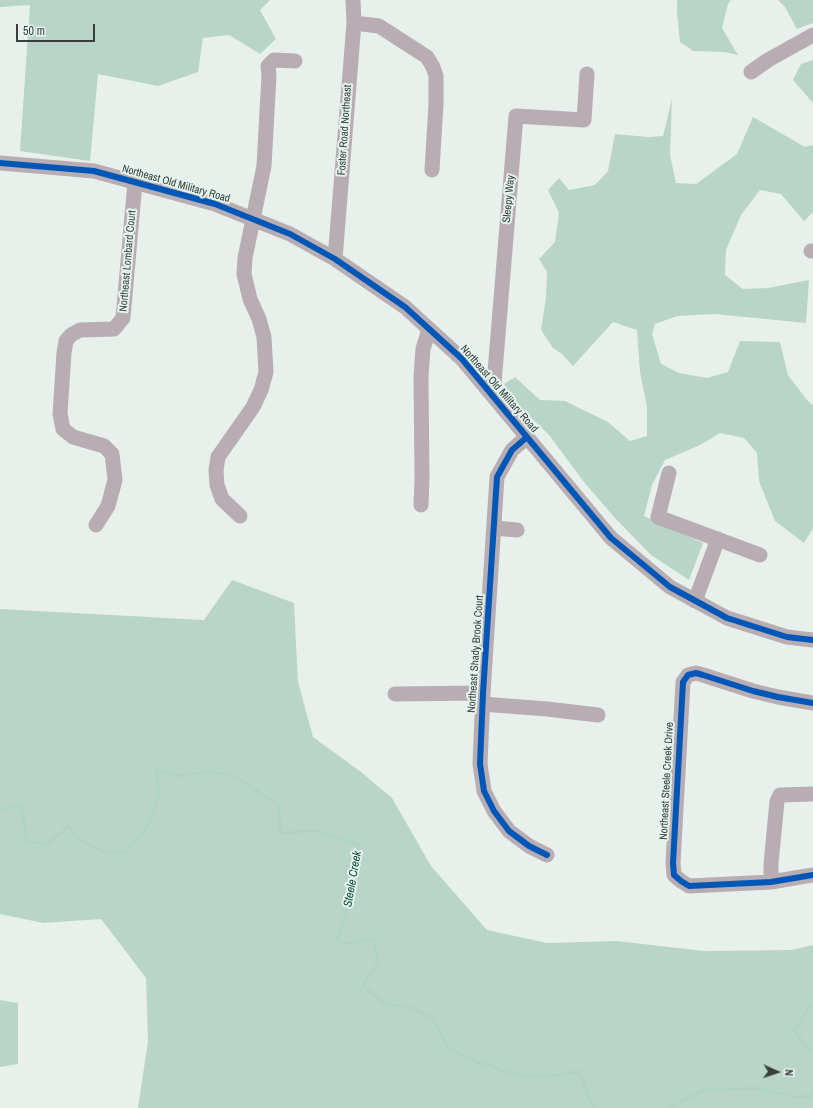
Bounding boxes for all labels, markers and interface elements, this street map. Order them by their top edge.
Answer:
scale bar [18,16,97,42]
text: 50 m [23,23,45,39]
street label: Foster Road Northeast [335,84,355,176]
street label: Northeast Old Military Road [120,162,232,206]
street label: Sleepy Way [500,175,518,223]
street label: Northeast Lombard Court [117,210,139,312]
street label: Northeast Old Military Road [457,342,541,436]
street label: Northeast Shady Brook Court [465,595,487,713]
street label: Northeast Steele Creek Drive [657,722,677,840]
water label: Steele Creek [341,850,365,908]
north arrow [757,1052,797,1092]
text: N [782,1069,796,1076]

